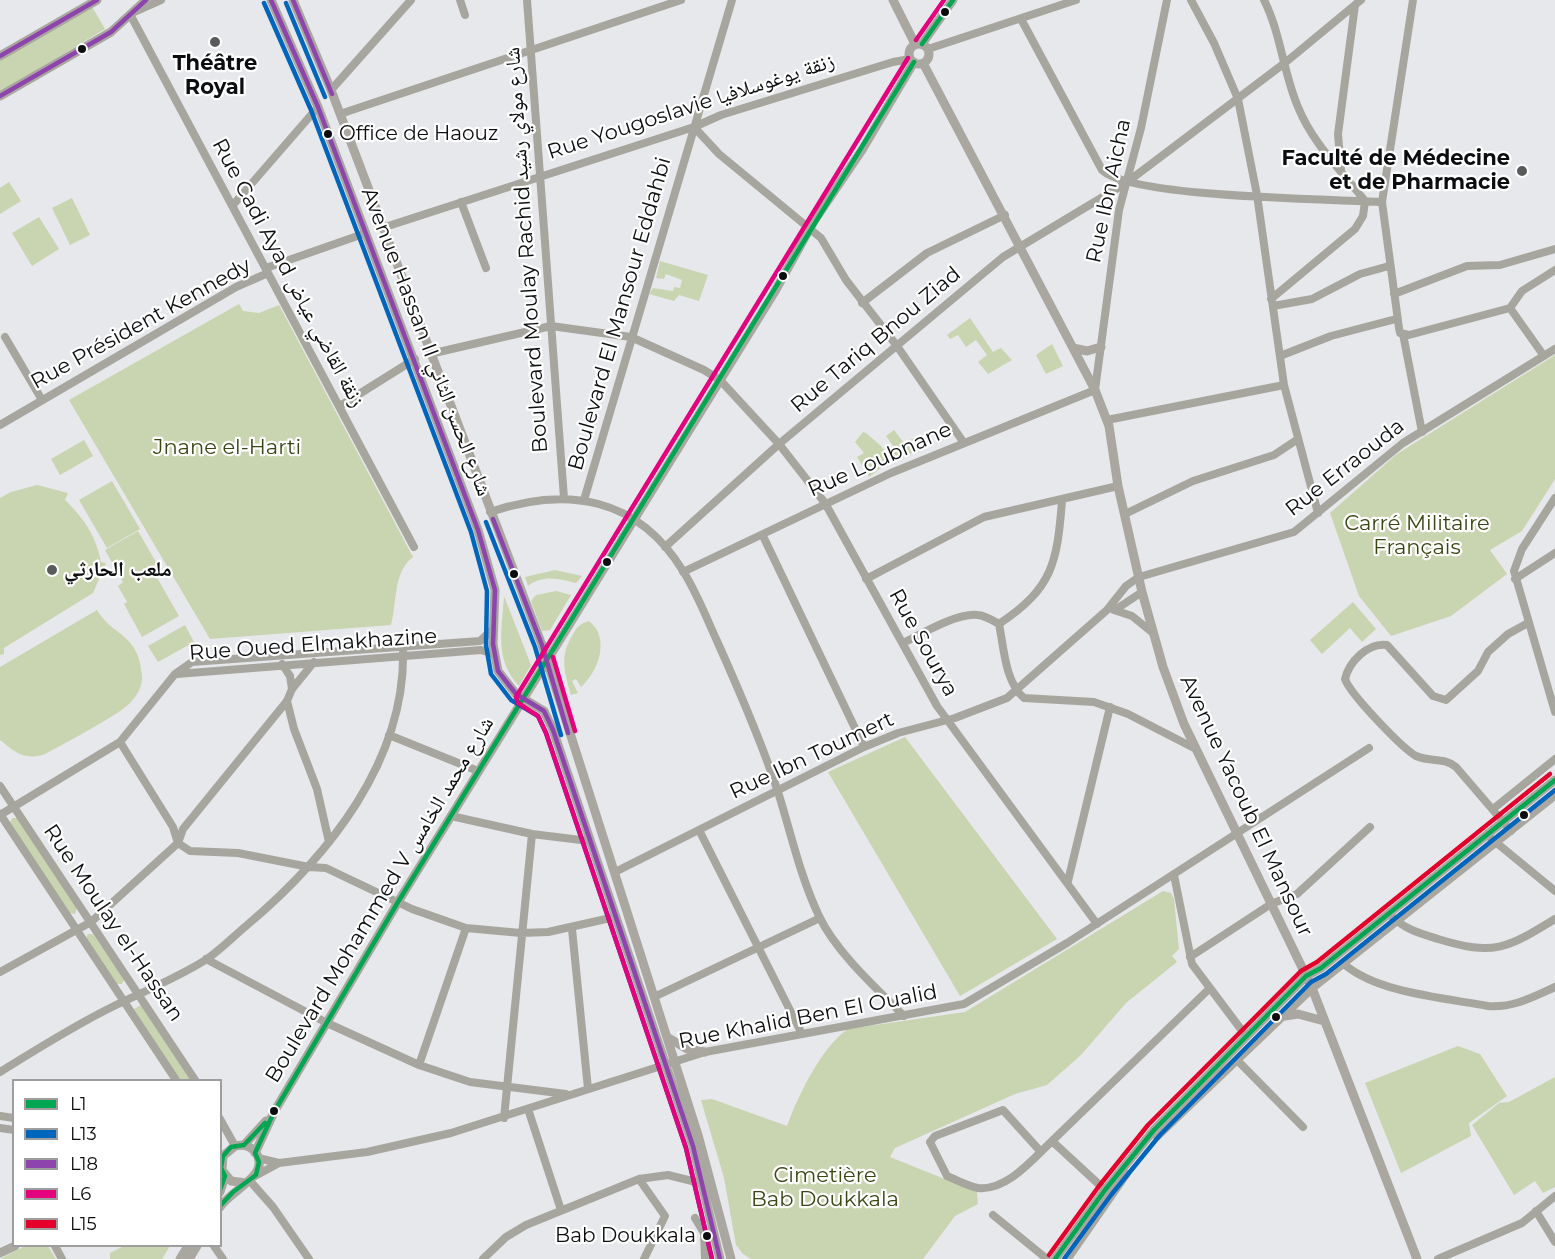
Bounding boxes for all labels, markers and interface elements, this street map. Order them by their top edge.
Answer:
unlabelled marker [939,6,951,18]
marker: Théâtre Royal [208,35,222,49]
unlabelled marker [76,43,88,55]
street label: Boulevard Moulay Rachid شارع مولاي رشيد [500,46,554,454]
street label: Rue Yougoslavie زنقة يوغوسلافيا [544,49,838,165]
place label: Théâtre Royal [173,51,257,101]
street label: Rue Ibn Aicha [1081,117,1137,265]
place label: Office de Haouz [339,122,498,146]
marker: Office de Haouz [322,128,334,140]
street label: Rue Cadi Ayad زنقة القاضي عياض [206,134,370,412]
place label: Faculté de Médecine et de Pharmacie [1281,146,1510,196]
street label: Boulevard El Mansour Eddahbi [563,155,677,473]
marker: Faculté de Médecine et de Pharmacie [1515,164,1529,178]
street label: Avenue Hassan II شارع الحسن الثاني [355,184,497,500]
street label: Rue Président Kennedy [27,253,255,395]
street label: Rue Tariq Bnou Ziad [786,262,966,418]
unlabelled marker [777,270,789,282]
street label: Rue Erraouda [1281,414,1409,522]
street label: Rue Loubnane [804,417,956,503]
park label: Jnane el-Harti [153,435,301,461]
park label: Carré Militaire Français [1344,511,1490,561]
unlabelled marker [601,556,613,568]
place label: ملعب الحارثي [64,557,172,583]
marker: ملعب الحارثي [45,563,59,577]
unlabelled marker [508,568,520,580]
street label: Rue Sourya [883,585,963,701]
street label: Rue Oued Elmakhazine [188,624,438,666]
street label: Avenue Yacoub El Mansour [1174,671,1318,941]
street label: Rue Ibn Toumert [726,707,898,805]
street label: Boulevard Mohammed V شارع محمد الخامس [260,713,500,1087]
unlabelled marker [1518,809,1530,821]
street label: Rue Moulay el-Hassan [38,820,188,1026]
street label: Rue Khalid Ben El Oualid [676,980,940,1054]
unlabelled marker [1270,1011,1282,1023]
legend [12,1079,222,1247]
text: L1 [70,1093,86,1115]
unlabelled marker [268,1105,280,1117]
text: L13 [70,1123,97,1145]
text: L18 [70,1153,98,1175]
park label: Cimetière Bab Doukkala [751,1163,899,1213]
text: L6 [70,1183,91,1205]
text: L15 [70,1213,97,1235]
place label: Bab Doukkala [555,1224,696,1248]
marker: Bab Doukkala [701,1230,713,1242]

